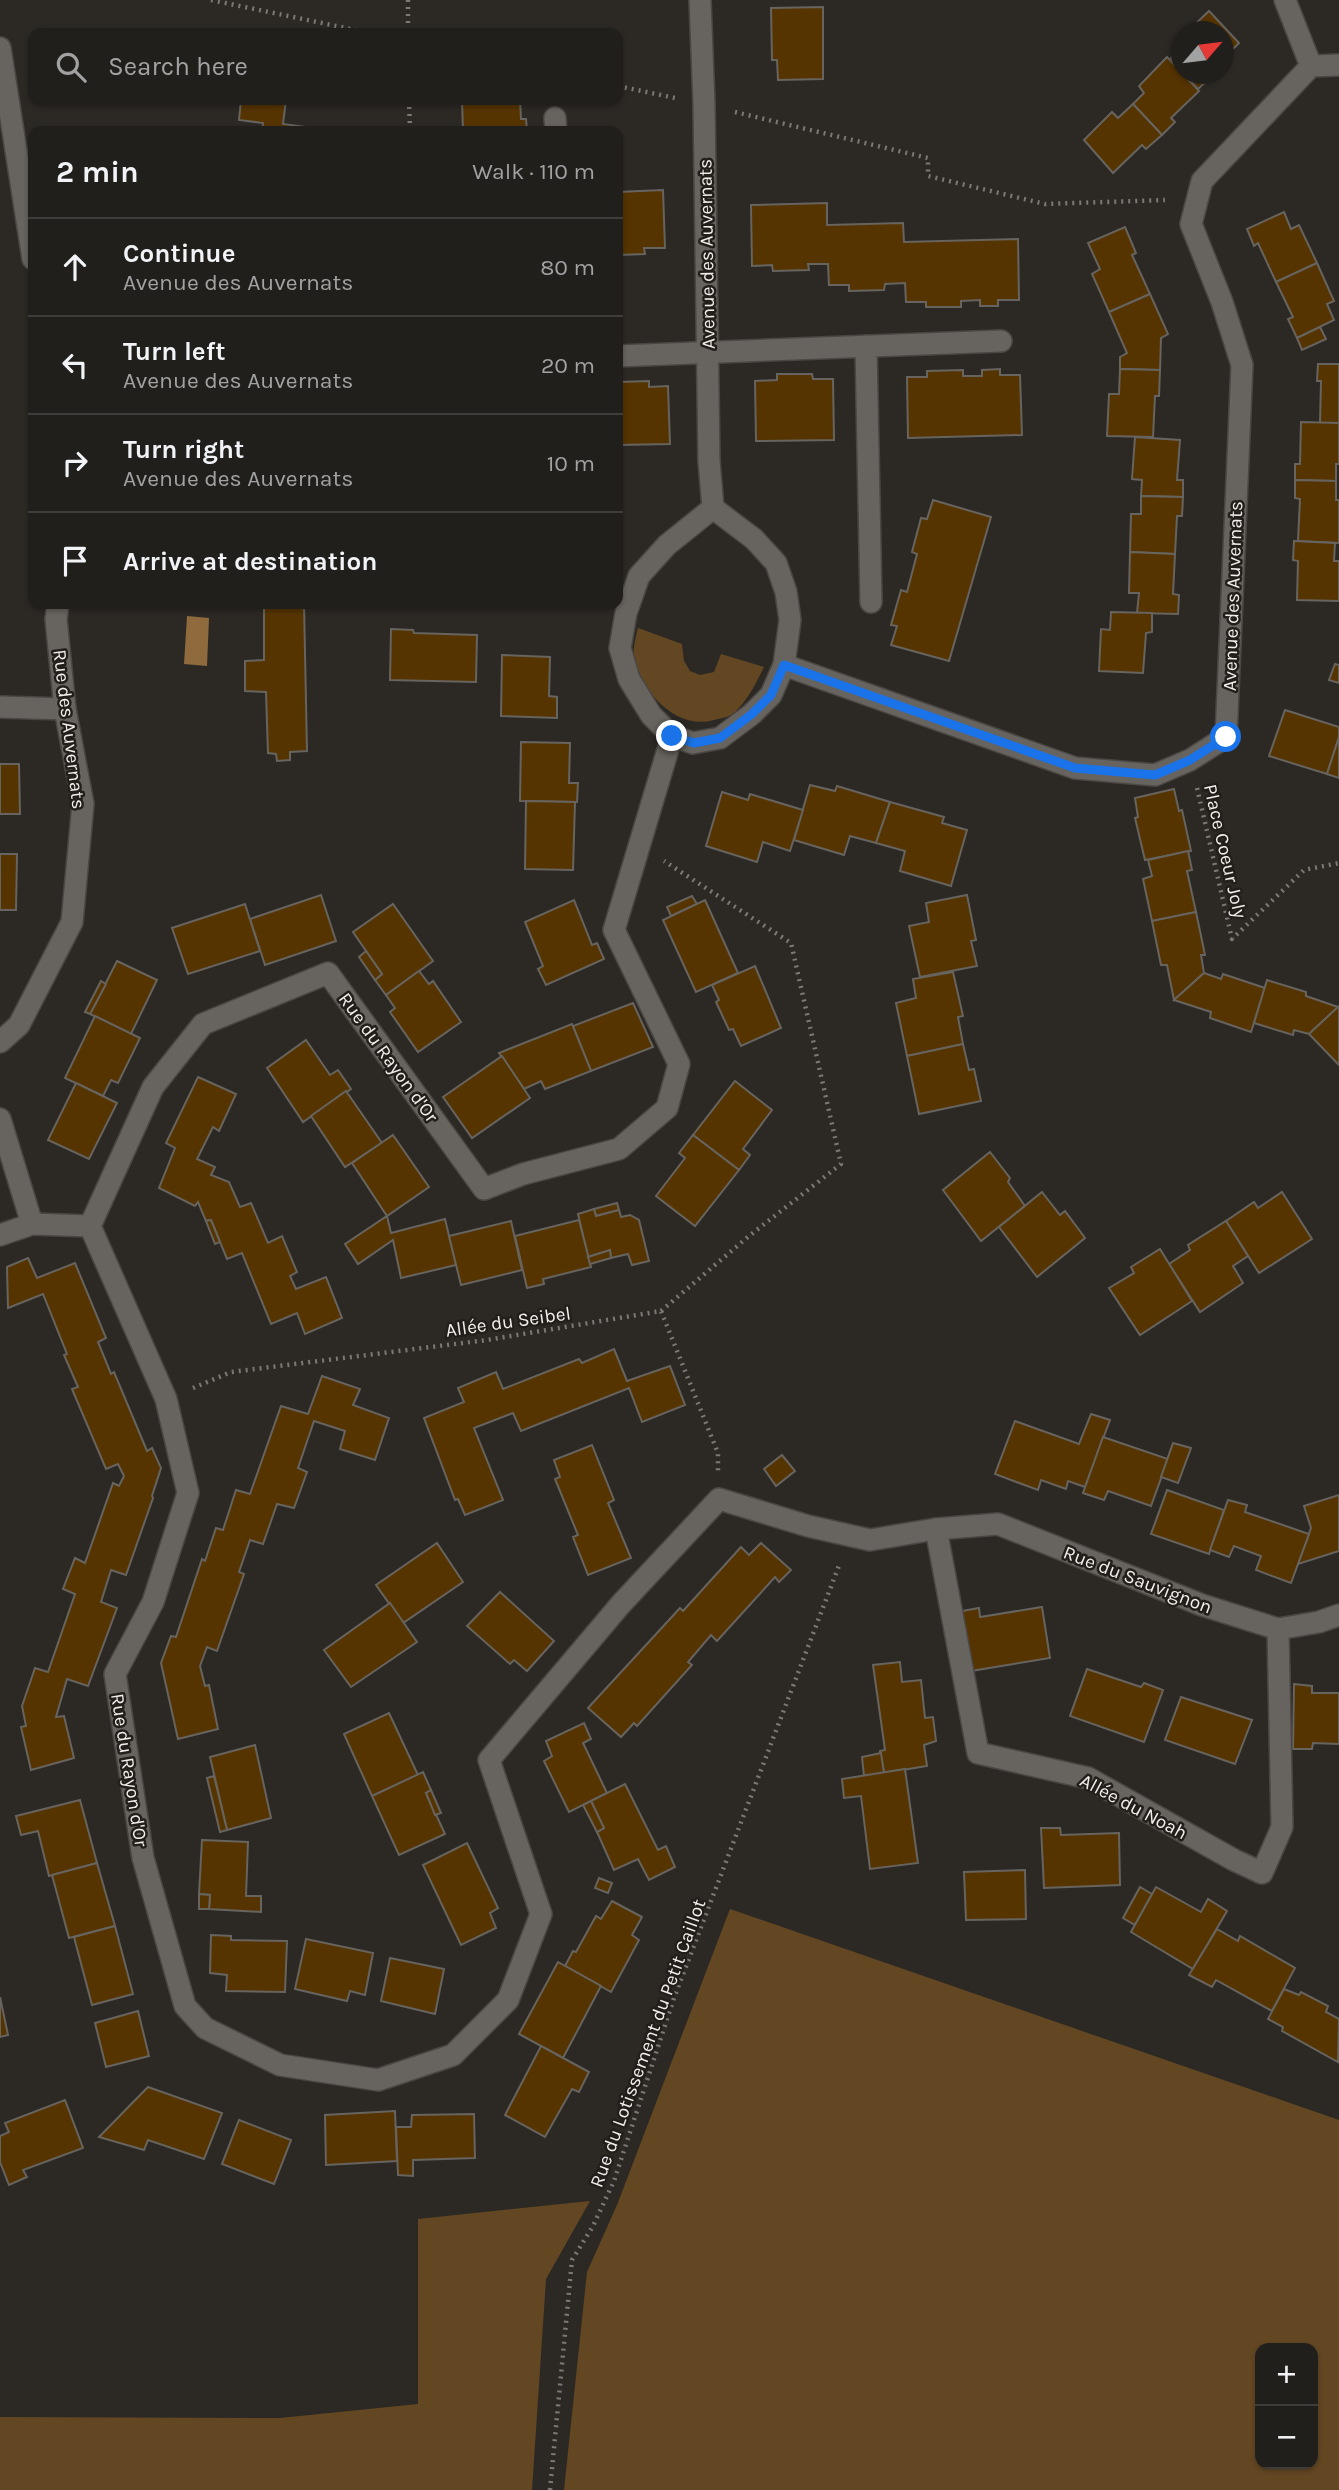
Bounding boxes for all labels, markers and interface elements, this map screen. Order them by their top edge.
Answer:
north arrow [1171,21,1234,84]
search box [28,28,623,105]
icon: search [52,48,90,86]
text: Search here [108,51,248,82]
text: 2 min [56,154,139,190]
text: Walk · 110 m [472,158,595,185]
street label: Avenue des Auvernats [694,159,720,349]
text: Continue [123,238,235,269]
icon: ahead [56,248,94,286]
text: 80 m [540,254,595,281]
text: Avenue des Auvernats [123,269,353,296]
text: Turn left [123,336,225,367]
icon: left [56,346,94,384]
text: 20 m [541,352,595,379]
text: Avenue des Auvernats [123,367,353,394]
text: Turn right [123,434,244,465]
icon: right [56,444,94,482]
text: 10 m [547,450,595,477]
text: Avenue des Auvernats [123,465,353,492]
street label: Avenue des Auvernats [1219,501,1247,691]
icon: arrive [56,542,94,580]
text: Arrive at destination [123,546,377,577]
street label: Rue des Auvernats [48,648,90,810]
route end [656,720,687,751]
route start [1210,721,1241,752]
street label: Place Coeur Joly [1199,782,1251,921]
street label: Rue du Rayon d'Or [334,988,443,1127]
street label: Allée du Seibel [444,1302,572,1342]
street label: Rue du Sauvignon [1060,1541,1215,1618]
street label: Rue du Rayon d'Or [106,1692,152,1849]
street label: Allée du Noah [1076,1769,1191,1844]
street label: Rue du Lotissement du Petit Caillot [585,1896,710,2190]
map controls [1255,2343,1318,2469]
button: + [1255,2343,1318,2406]
button: − [1255,2406,1318,2469]

